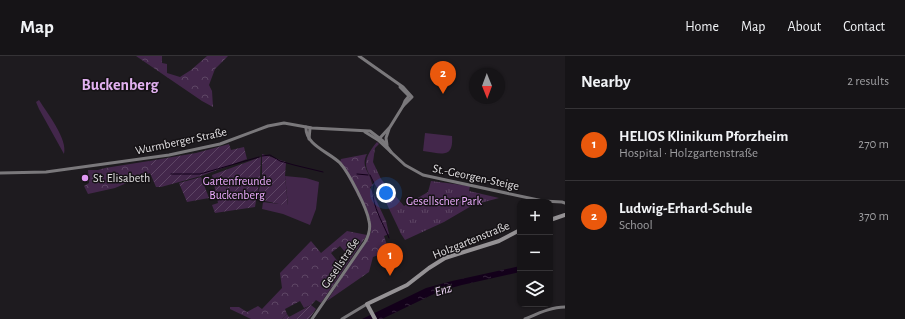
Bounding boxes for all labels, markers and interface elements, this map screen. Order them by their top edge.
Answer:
text: Map [20,18,54,37]
text: Home [685,20,719,34]
text: Map [741,20,765,34]
text: About [787,20,821,34]
text: Contact [843,20,885,34]
pin: 2 [430,61,456,94]
north arrow [469,68,505,104]
text: Nearby [581,73,631,90]
text: 2 results [847,75,889,88]
district label: Buckenberg [82,77,159,93]
street label: Wurmberger Straße [134,125,228,157]
text: HELIOS Klinikum Pforzheim [619,129,788,144]
text: 1 [592,138,596,151]
text: 270 m [858,138,889,151]
text: Hospital · Holzgartenstraße [619,147,758,160]
street label: St.-Georgen-Steige [432,162,520,192]
place label: St. Elisabeth [93,172,150,184]
marker: St. Elisabeth [80,173,90,183]
park label: Gartenfreunde Buckenberg [203,175,271,201]
your location [376,183,396,203]
park label: Gesellscher Park [406,195,482,207]
map controls [517,199,553,307]
button: + [517,199,553,235]
text: Ludwig-Erhard-Schule [619,201,752,216]
text: 2 [591,210,597,223]
text: 370 m [859,210,889,223]
street label: Holzgartenstraße [431,219,511,261]
text: School [619,219,653,232]
button: − [517,235,553,271]
street label: Gesellstraße [319,236,361,290]
pin: 1 [377,243,403,276]
button: layers [517,271,553,307]
water label: Enz [433,282,453,299]

